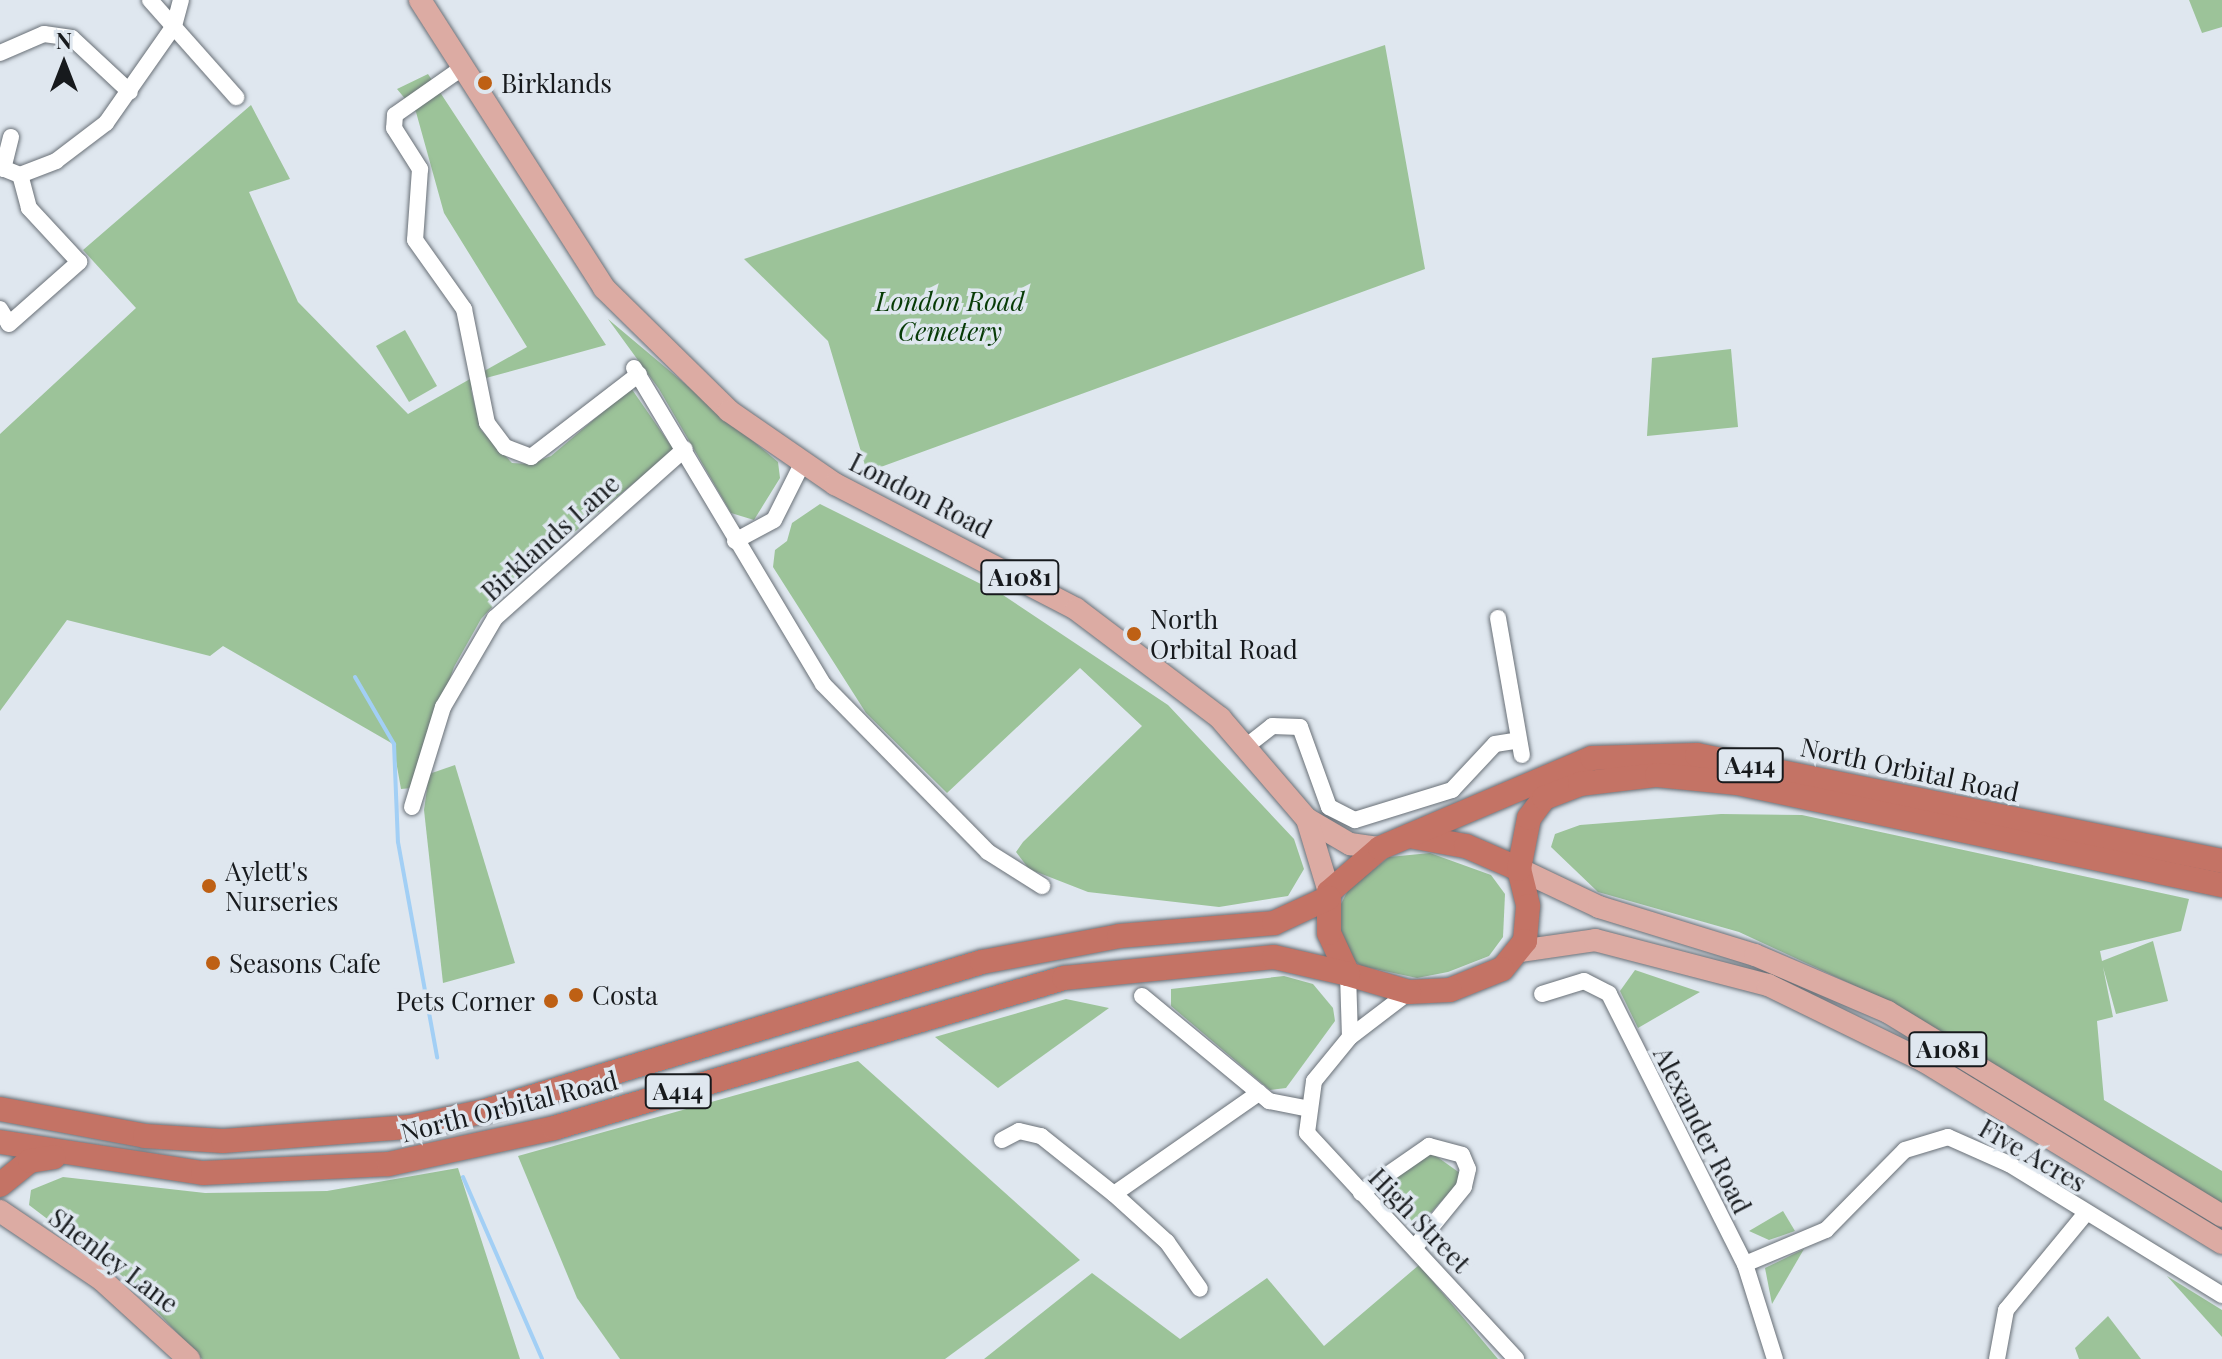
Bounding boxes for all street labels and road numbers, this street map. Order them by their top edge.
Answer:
street label: London Road [845,446,997,544]
street label: Birklands Lane [475,467,625,607]
road number: A1081 [980,557,1060,597]
street label: North Orbital Road [1798,731,2022,807]
road number: A414 [1716,745,1784,785]
road number: A1081 [1908,1029,1988,1069]
street label: Alexander Road [1647,1041,1759,1219]
street label: North Orbital Road [397,1064,621,1148]
road number: A414 [644,1071,712,1111]
street label: Five Acres [1974,1112,2092,1198]
street label: High Street [1363,1161,1477,1279]
street label: Shenley Lane [43,1201,185,1319]

